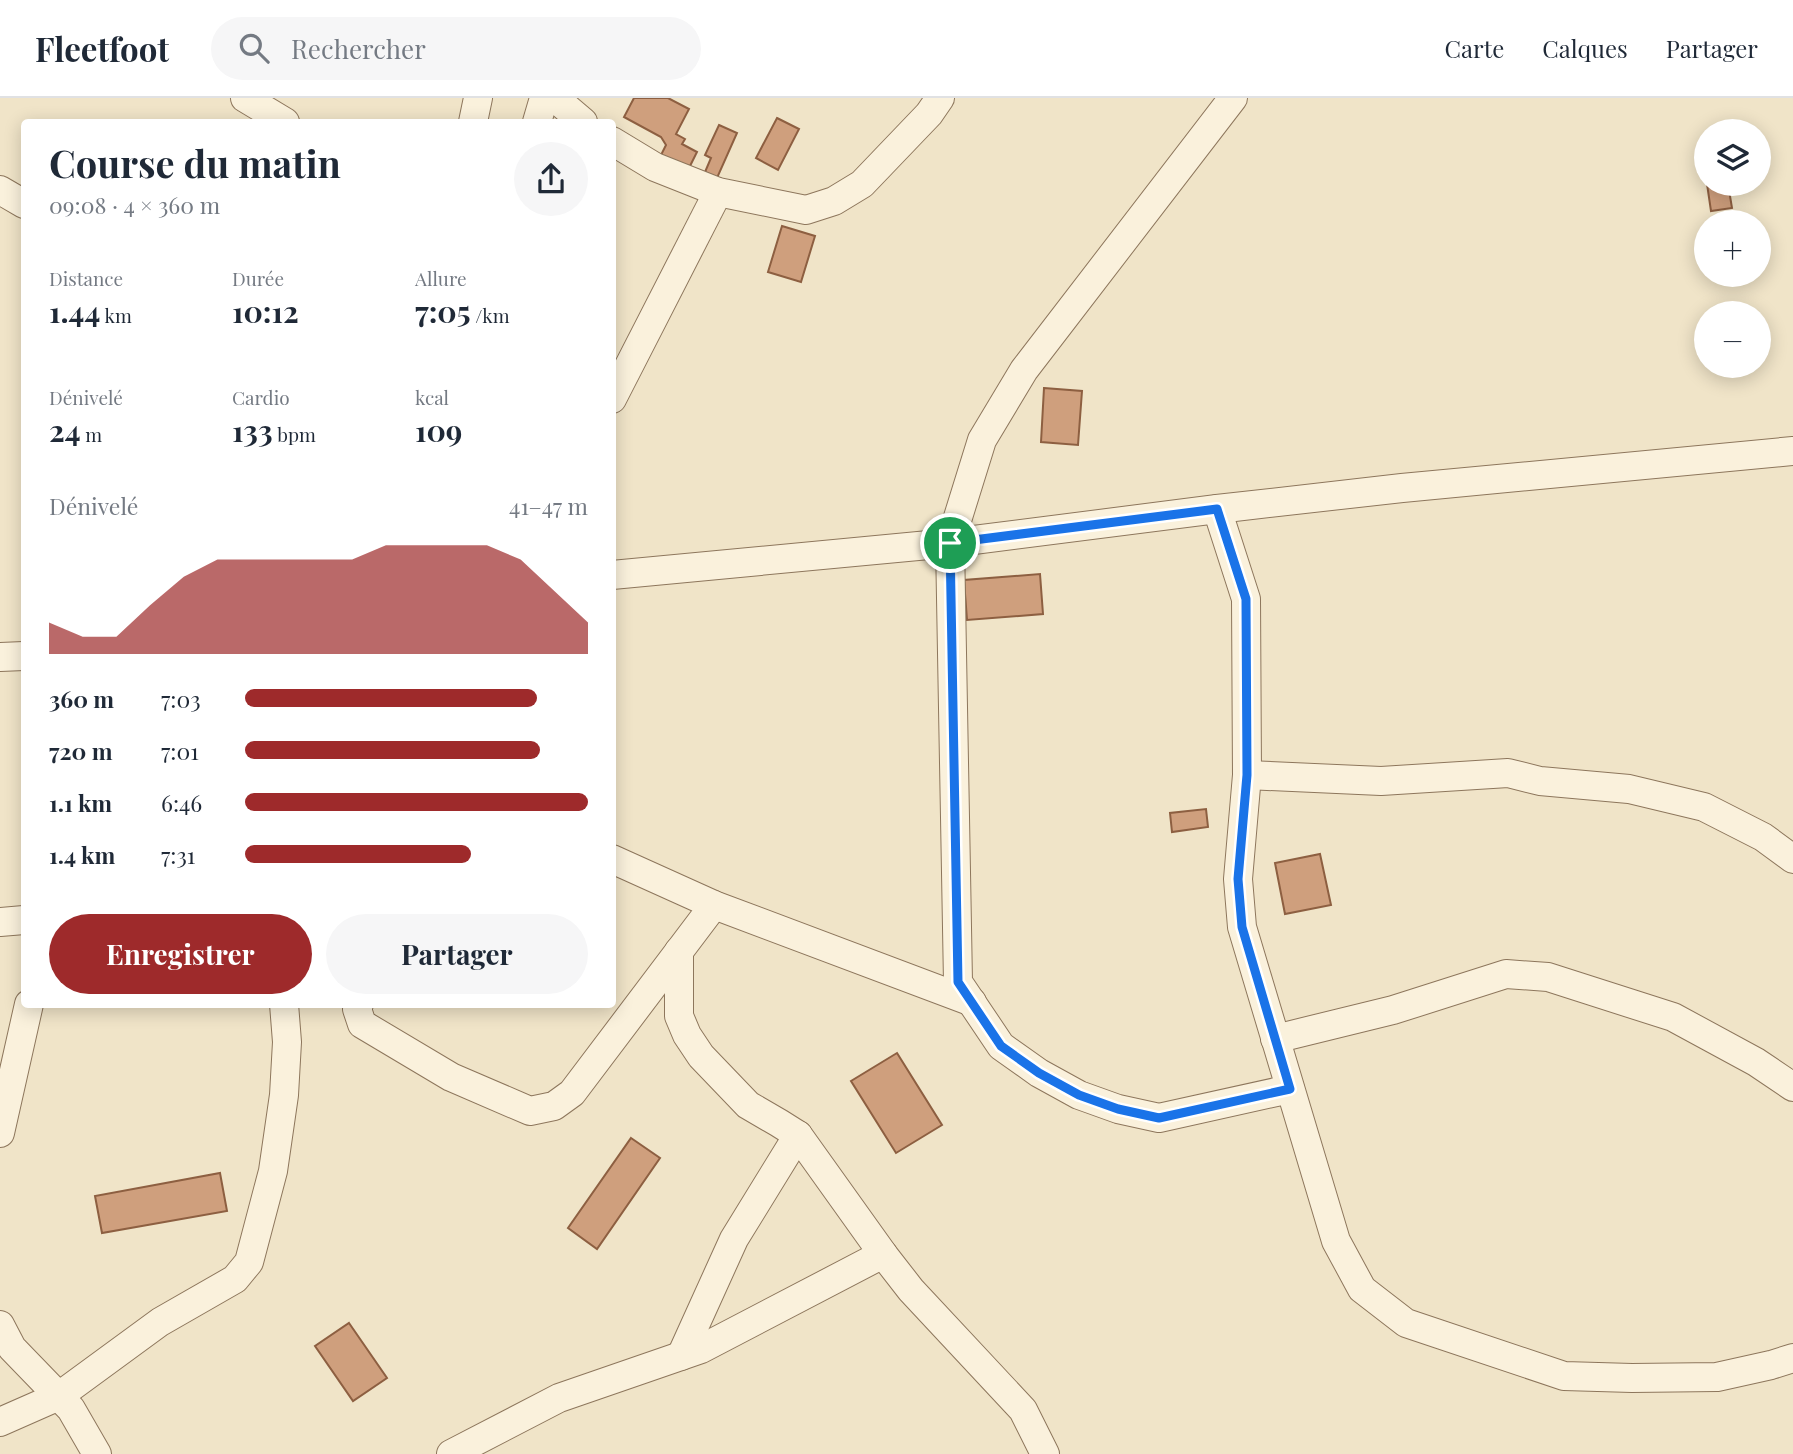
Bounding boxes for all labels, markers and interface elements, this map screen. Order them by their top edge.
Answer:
search box [211,17,701,80]
text: Fleetfoot [35,26,169,70]
icon: search [235,29,273,67]
text: Rechercher [291,31,426,66]
text: Carte [1445,32,1504,64]
text: Calques [1542,32,1628,64]
text: Partager [1666,32,1758,64]
map controls [1694,119,1771,378]
button: layers [1694,119,1771,196]
text: Course du matin [49,137,341,188]
button: share [514,142,588,216]
text: 09:08 · 4 × 360 m [49,189,220,220]
button: + [1694,210,1771,287]
text: Distance [49,265,123,291]
text: Durée [232,265,284,291]
text: Allure [415,265,467,291]
text: 1.44 [49,291,100,331]
text: 10:12 [232,291,299,331]
text: 7:05 [415,291,470,331]
button: − [1694,301,1771,378]
text: km [100,302,132,328]
text: /km [470,302,510,328]
text: Dénivelé [49,384,123,410]
text: Cardio [232,384,290,410]
text: kcal [415,384,449,410]
text: 24 [49,410,81,450]
text: 133 [232,410,273,450]
text: 109 [415,410,462,450]
text: m [81,421,102,447]
text: bpm [273,421,316,447]
text: Dénivelé [49,490,138,521]
text: 41–47 m [509,490,588,521]
pin [920,513,980,573]
icon: arrive [931,524,969,562]
text: 360 m [49,683,114,714]
text: 7:03 [161,683,201,714]
text: 720 m [49,735,113,766]
text: 7:01 [161,735,199,766]
text: 1.1 km [49,787,112,818]
text: 6:46 [161,787,202,818]
text: 1.4 km [49,839,115,870]
text: 7:31 [161,839,195,870]
button: Enregistrer [49,914,312,994]
button: Partager [326,914,588,994]

